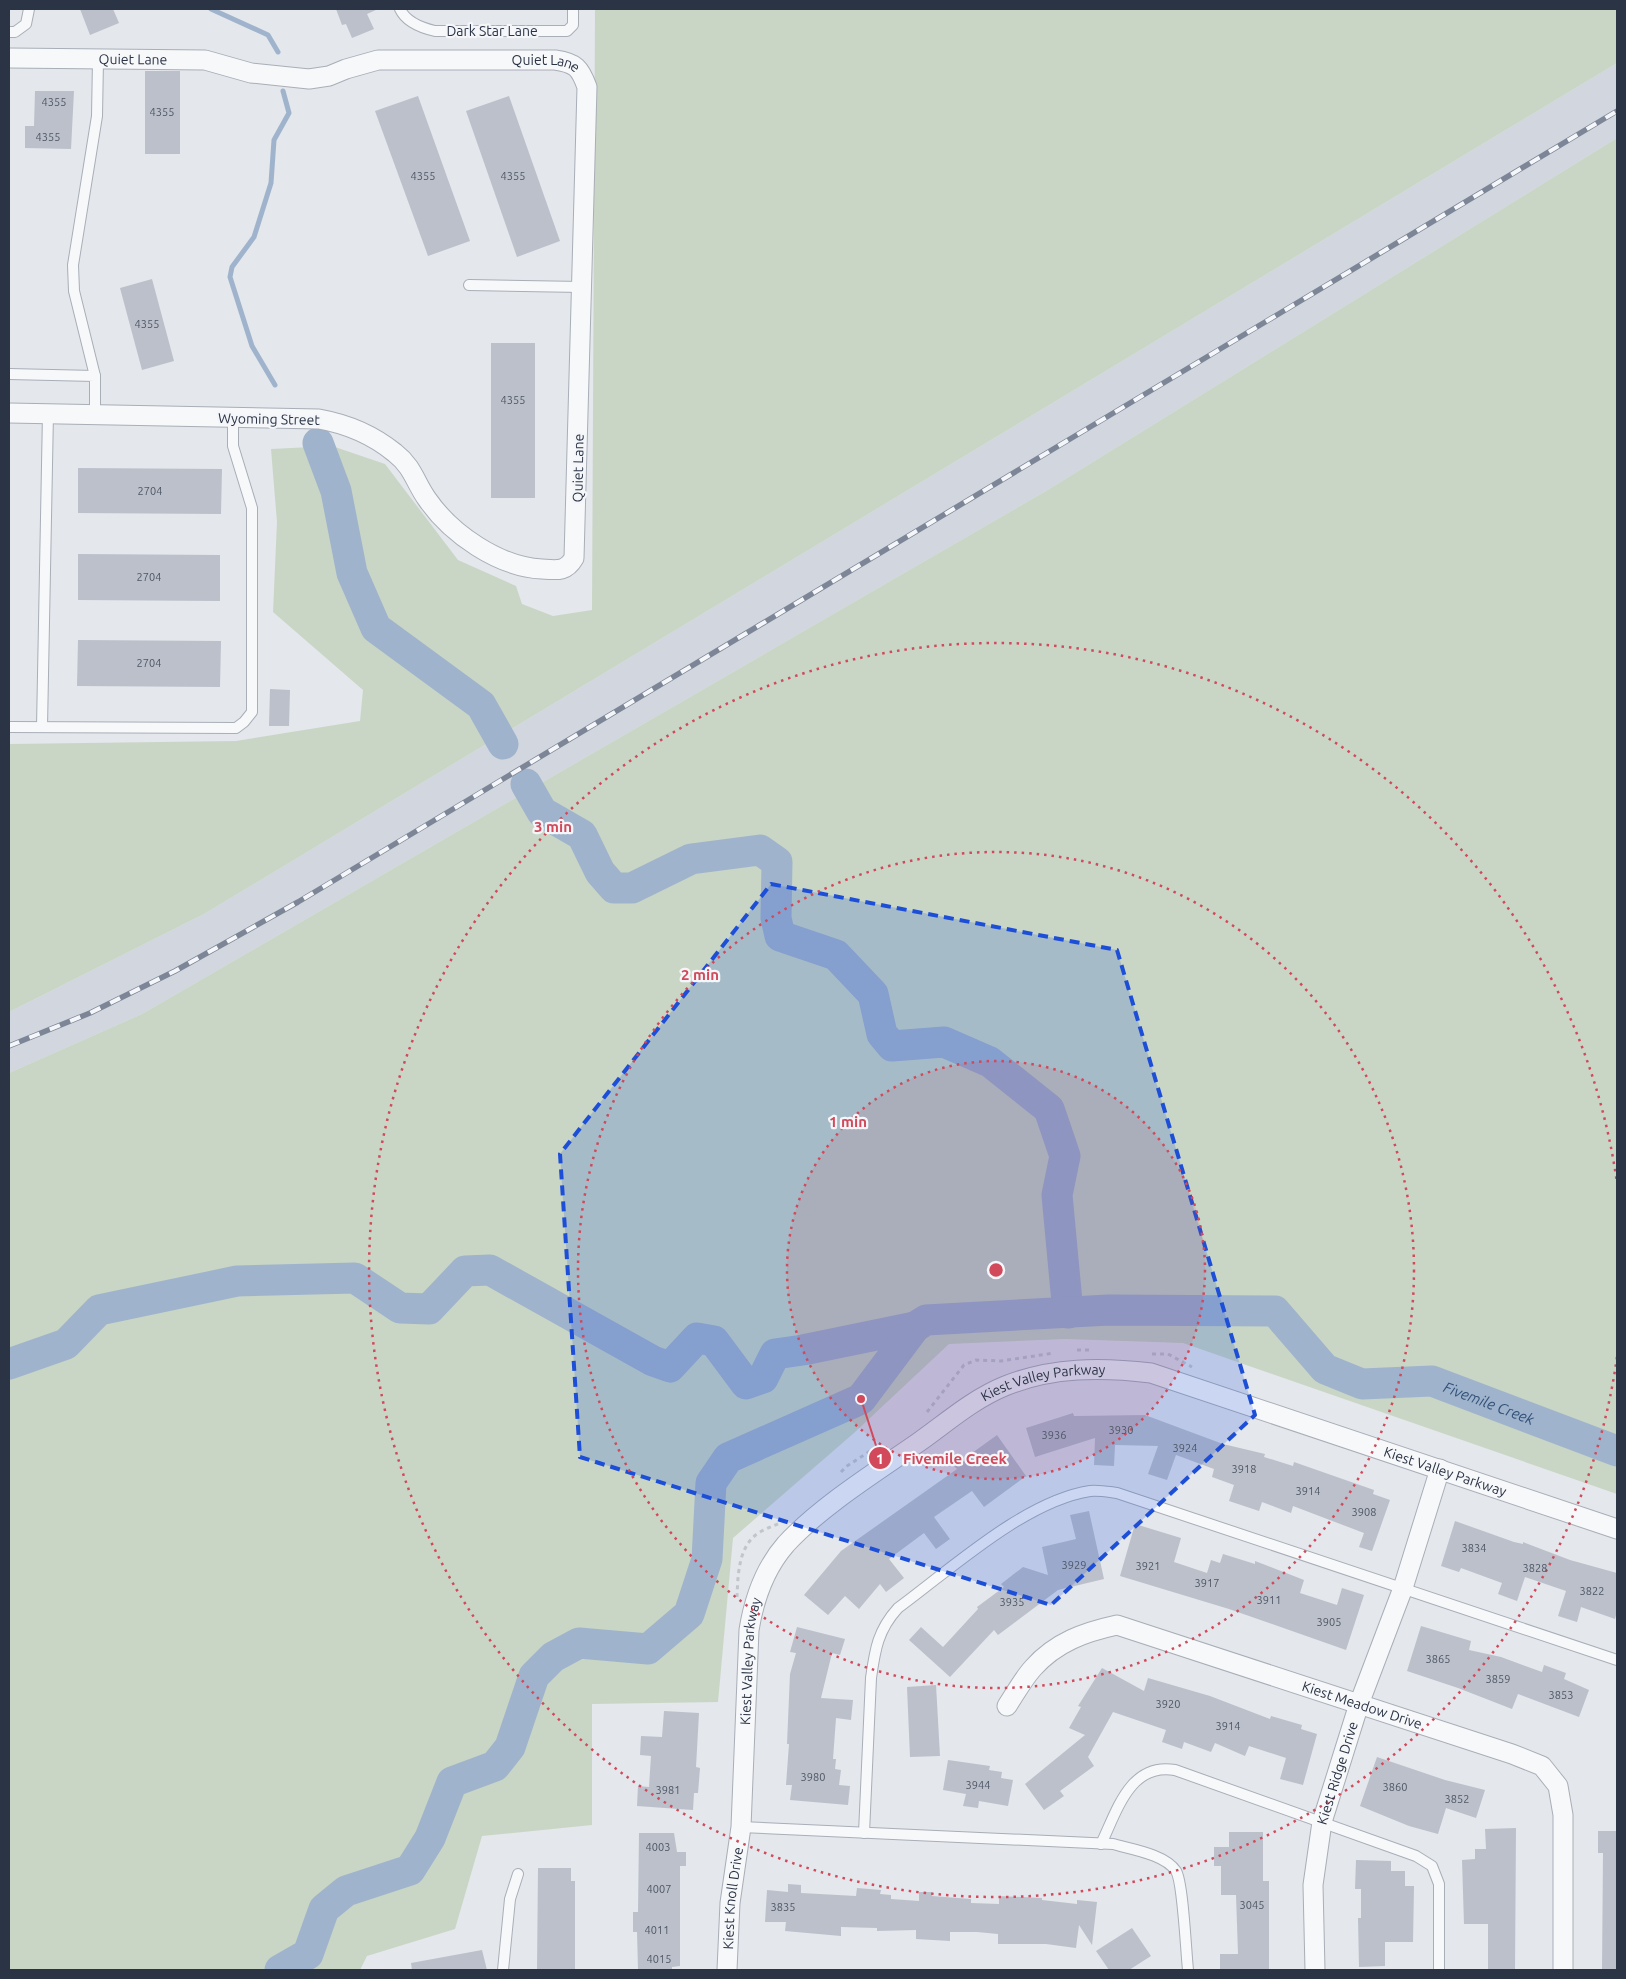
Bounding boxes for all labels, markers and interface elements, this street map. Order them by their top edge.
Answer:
street label: Dark Star Lane [446,23,538,39]
street label: Quiet Lane [98,51,167,68]
street label: Quiet Lane [512,52,583,75]
house number: 4355 [42,96,66,108]
house number: 4355 [150,106,174,118]
house number: 4355 [36,131,60,143]
house number: 4355 [411,170,435,182]
house number: 4355 [501,170,525,182]
house number: 4355 [135,318,159,330]
house number: 4355 [501,394,525,406]
street label: Wyoming Street [218,410,320,428]
street label: Quiet Lane [569,433,587,503]
house number: 2704 [138,485,162,497]
house number: 2704 [137,571,161,583]
house number: 2704 [137,657,161,669]
text: 3 min [534,818,572,835]
text: 2 min [681,966,719,983]
text: 1 min [829,1113,867,1130]
centre of rings [987,1261,1005,1279]
street label: Kiest Valley Parkway [978,1361,1106,1404]
water label: Fivemile Creek [1441,1378,1537,1428]
house number: 3930 [1109,1424,1133,1436]
house number: 3936 [1042,1429,1066,1441]
house number: 3924 [1173,1442,1197,1454]
callout: Fivemile Creek [868,1443,1017,1473]
street label: Kiest Valley Parkway [1382,1443,1509,1499]
text: 1 [876,1450,884,1467]
text: Fivemile Creek [903,1450,1008,1467]
house number: 3918 [1232,1463,1256,1475]
house number: 3914 [1296,1485,1320,1497]
house number: 3908 [1352,1506,1376,1518]
house number: 3834 [1462,1542,1486,1554]
house number: 3929 [1062,1559,1086,1571]
house number: 3921 [1136,1560,1160,1572]
house number: 3828 [1523,1562,1547,1574]
house number: 3917 [1195,1577,1219,1589]
house number: 3822 [1580,1585,1604,1597]
house number: 3911 [1257,1594,1281,1606]
street label: Kiest Valley Parkway [737,1595,764,1725]
house number: 3935 [1000,1596,1024,1608]
house number: 3905 [1317,1616,1341,1628]
house number: 3865 [1426,1653,1450,1665]
house number: 3859 [1486,1673,1510,1685]
street label: Kiest Meadow Drive [1300,1678,1424,1732]
house number: 3853 [1549,1689,1573,1701]
house number: 3920 [1156,1698,1180,1710]
street label: Kiest Ridge Drive [1314,1719,1361,1827]
house number: 3914 [1216,1720,1240,1732]
house number: 3980 [801,1771,825,1783]
house number: 3944 [966,1779,990,1791]
house number: 3860 [1383,1781,1407,1793]
house number: 3981 [656,1784,680,1796]
house number: 3852 [1445,1793,1469,1805]
house number: 4003 [646,1841,670,1853]
street label: Kiest Knoll Drive [720,1846,746,1950]
house number: 4007 [647,1883,671,1895]
house number: 3045 [1240,1899,1264,1911]
house number: 3835 [771,1901,795,1913]
house number: 4011 [645,1924,669,1936]
house number: 4015 [647,1953,671,1965]

